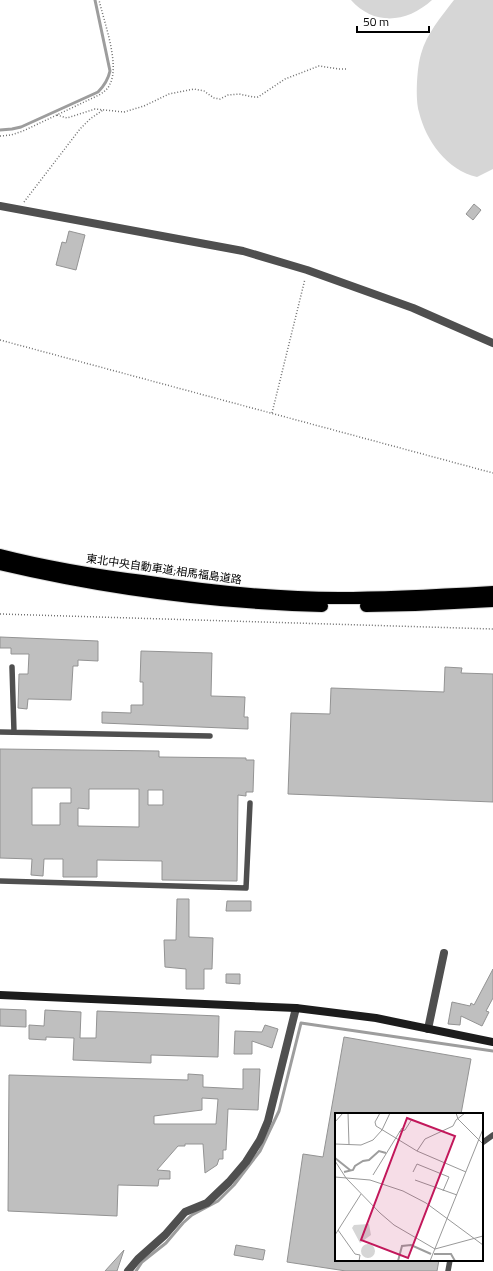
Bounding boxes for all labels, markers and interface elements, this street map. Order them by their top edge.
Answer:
scale bar [357,8,429,34]
text: 50 m [363,12,389,31]
street label: 東北中央自動車道;相馬福島道路 [85,550,243,588]
inset map [335,1113,483,1261]

